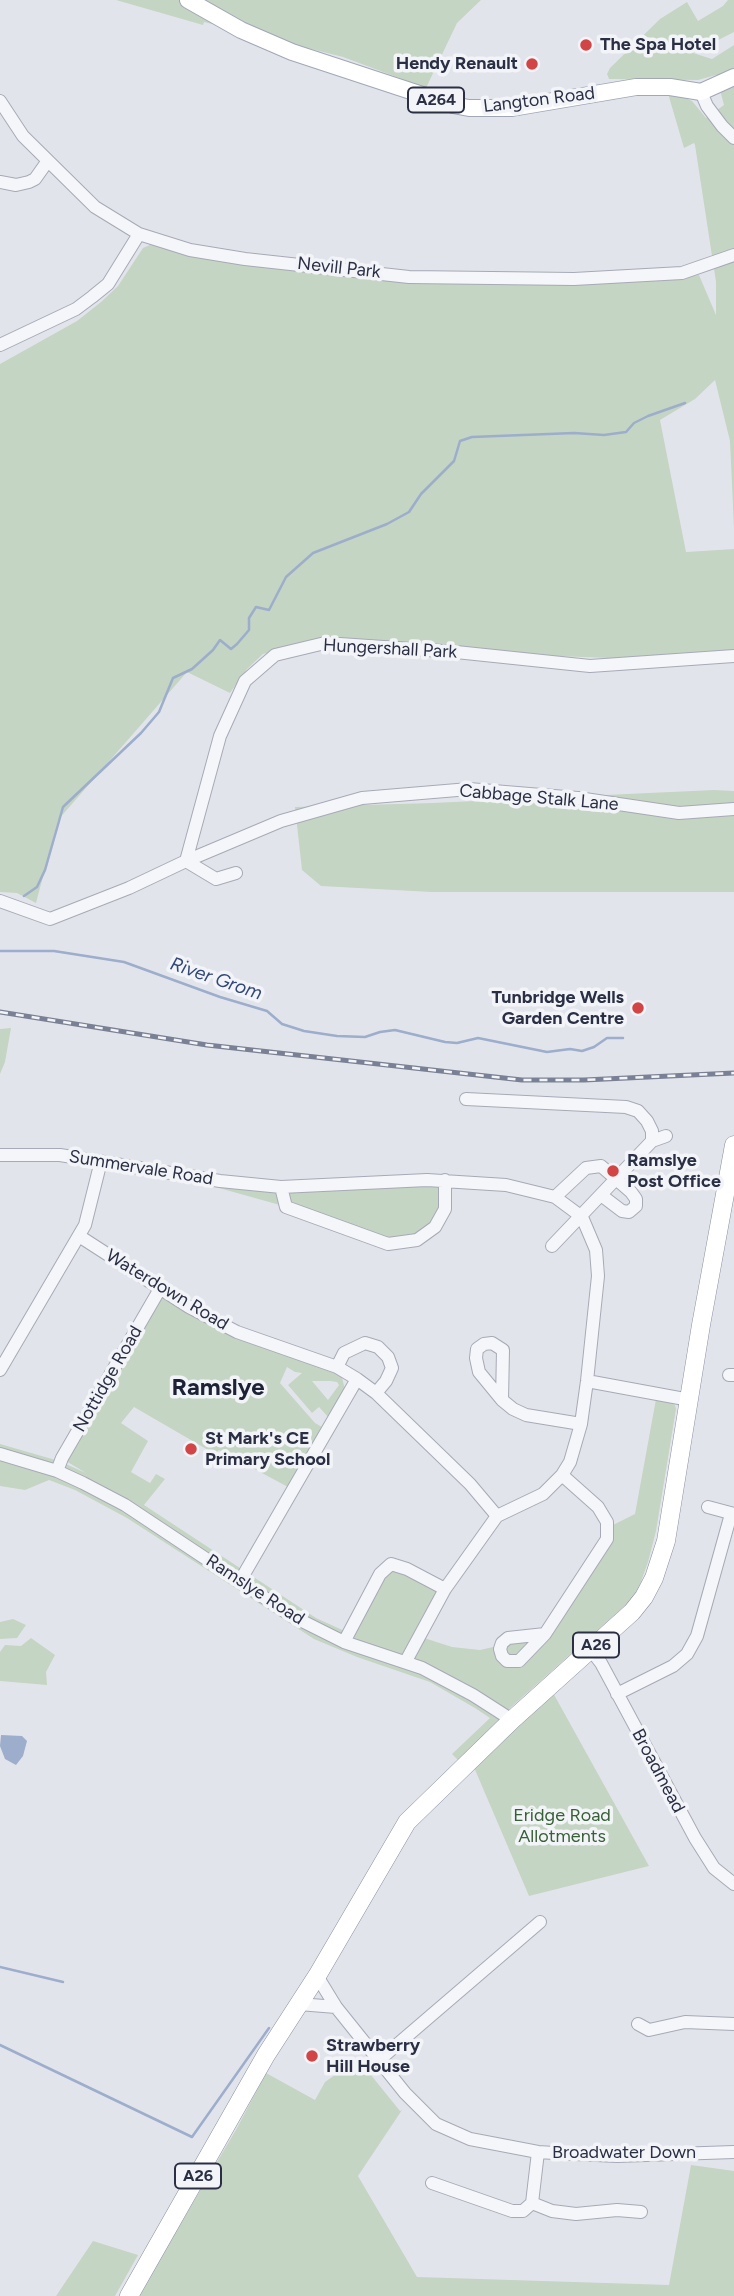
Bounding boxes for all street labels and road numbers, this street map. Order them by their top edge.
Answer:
street label: Langton Road [482,82,596,118]
road number: A264 [408,88,464,113]
street label: Nevill Park [296,253,382,283]
street label: Hungershall Park [322,635,458,663]
street label: Cabbage Stalk Lane [458,780,620,816]
street label: Summervale Road [67,1146,215,1190]
street label: Waterdown Road [102,1245,232,1335]
street label: Nottidge Road [69,1322,147,1436]
street label: Ramslye Road [202,1550,308,1630]
road number: A26 [573,1632,619,1658]
street label: Broadmead [627,1725,689,1817]
street label: Broadwater Down [552,2142,696,2164]
road number: A26 [175,2164,221,2188]

